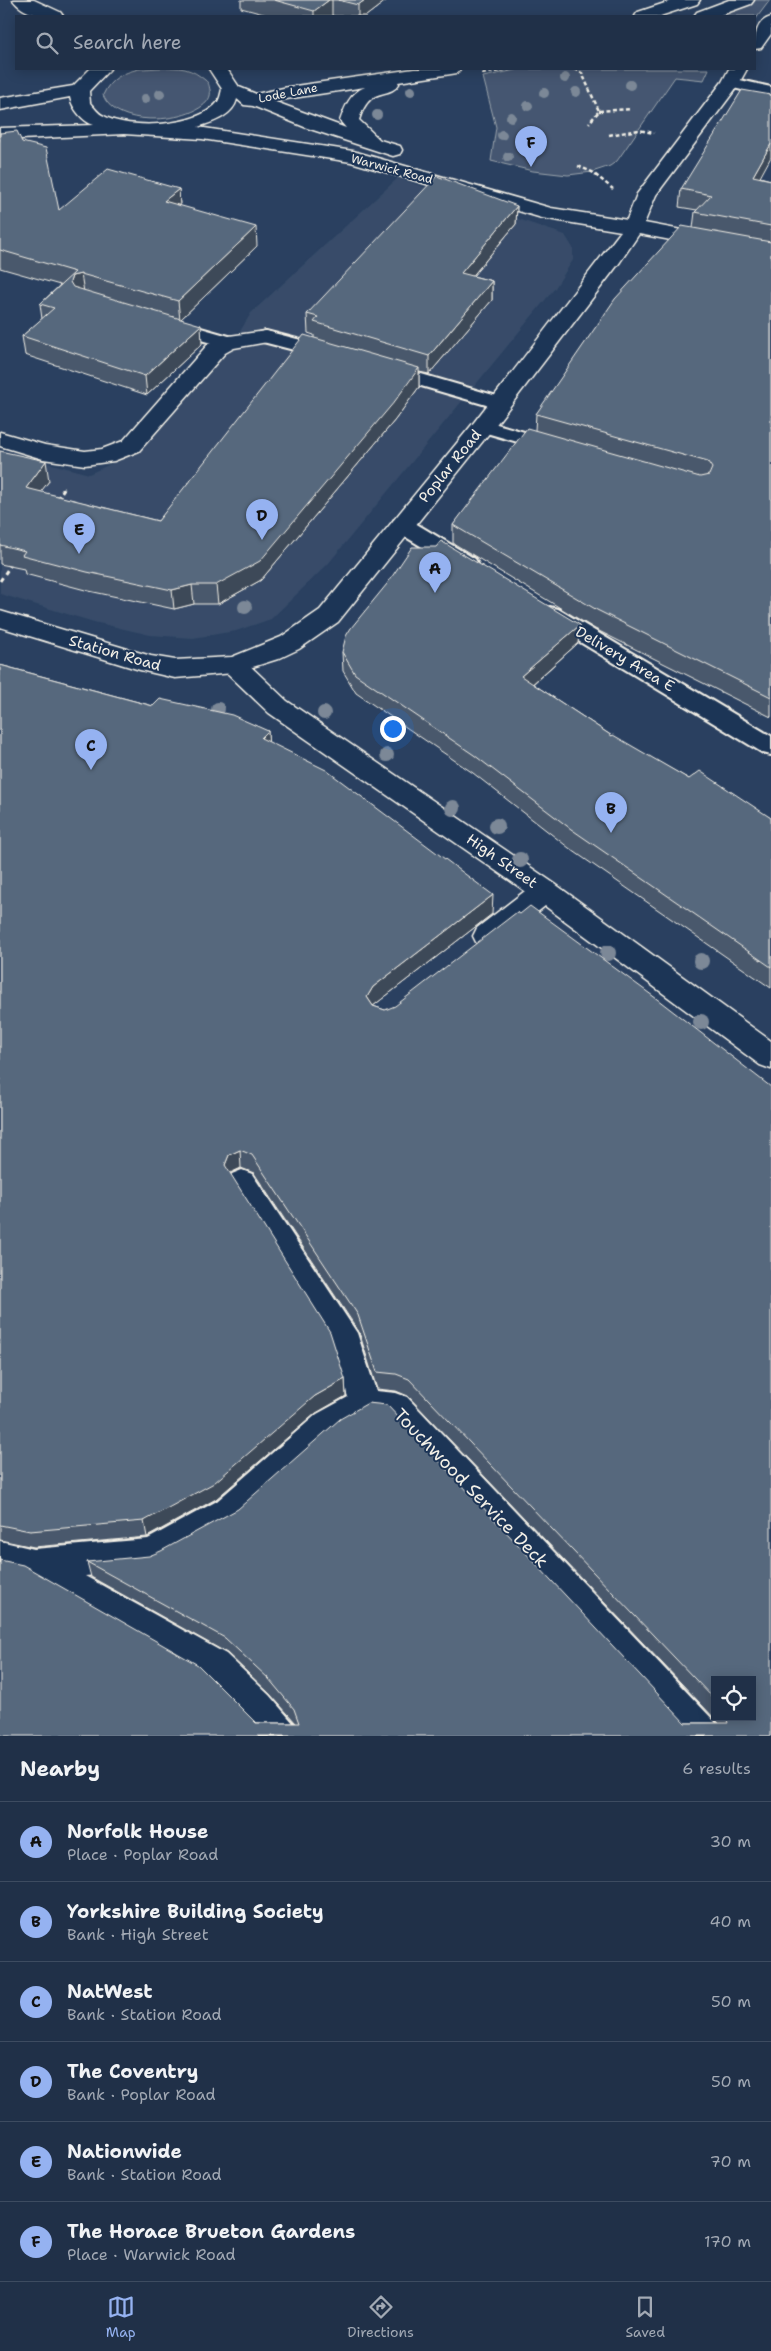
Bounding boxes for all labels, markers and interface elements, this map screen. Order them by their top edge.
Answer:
search box [15,15,756,70]
icon: search [33,29,61,57]
text: Search here [73,30,182,55]
street label: Lode Lane [257,79,319,107]
pin: F [515,126,547,167]
street label: Warwick Road [349,150,435,188]
street label: Poplar Road [414,425,486,507]
pin: D [246,499,278,540]
pin: E [63,513,95,554]
pin: A [419,552,451,593]
street label: Delivery Area E [572,622,678,696]
street label: Station Road [67,630,164,676]
your location [380,716,406,742]
pin: C [75,729,107,770]
pin: B [595,792,627,833]
street label: High Street [462,829,542,893]
street label: Touchwood Service Deck [388,1403,554,1573]
map controls [711,1676,756,1721]
button: locate [711,1676,756,1721]
text: Nearby [20,1755,100,1783]
text: 6 results [682,1758,751,1779]
text: Norfolk House [67,1819,208,1844]
text: A [30,1831,42,1852]
text: 30 m [710,1831,751,1852]
text: Place · Poplar Road [67,1844,218,1865]
text: Yorkshire Building Society [67,1899,324,1924]
text: B [31,1911,41,1932]
text: 40 m [709,1911,751,1932]
text: Bank · High Street [67,1924,209,1945]
text: NatWest [67,1979,153,2004]
text: C [31,1991,41,2012]
text: 50 m [711,1991,751,2012]
text: Bank · Station Road [67,2004,222,2025]
text: The Coventry [67,2059,198,2084]
text: D [30,2071,42,2092]
text: 50 m [711,2071,751,2092]
text: Bank · Poplar Road [67,2084,216,2105]
text: Nationwide [67,2139,182,2164]
text: E [31,2151,41,2172]
text: 70 m [710,2151,751,2172]
text: Bank · Station Road [67,2164,222,2185]
text: The Horace Brueton Gardens [67,2219,355,2244]
text: F [31,2231,41,2252]
text: 170 m [704,2231,751,2252]
text: Place · Warwick Road [67,2244,236,2265]
tab: Map [106,2293,136,2341]
tab: Directions [347,2293,414,2341]
tab: Saved [626,2293,665,2341]

